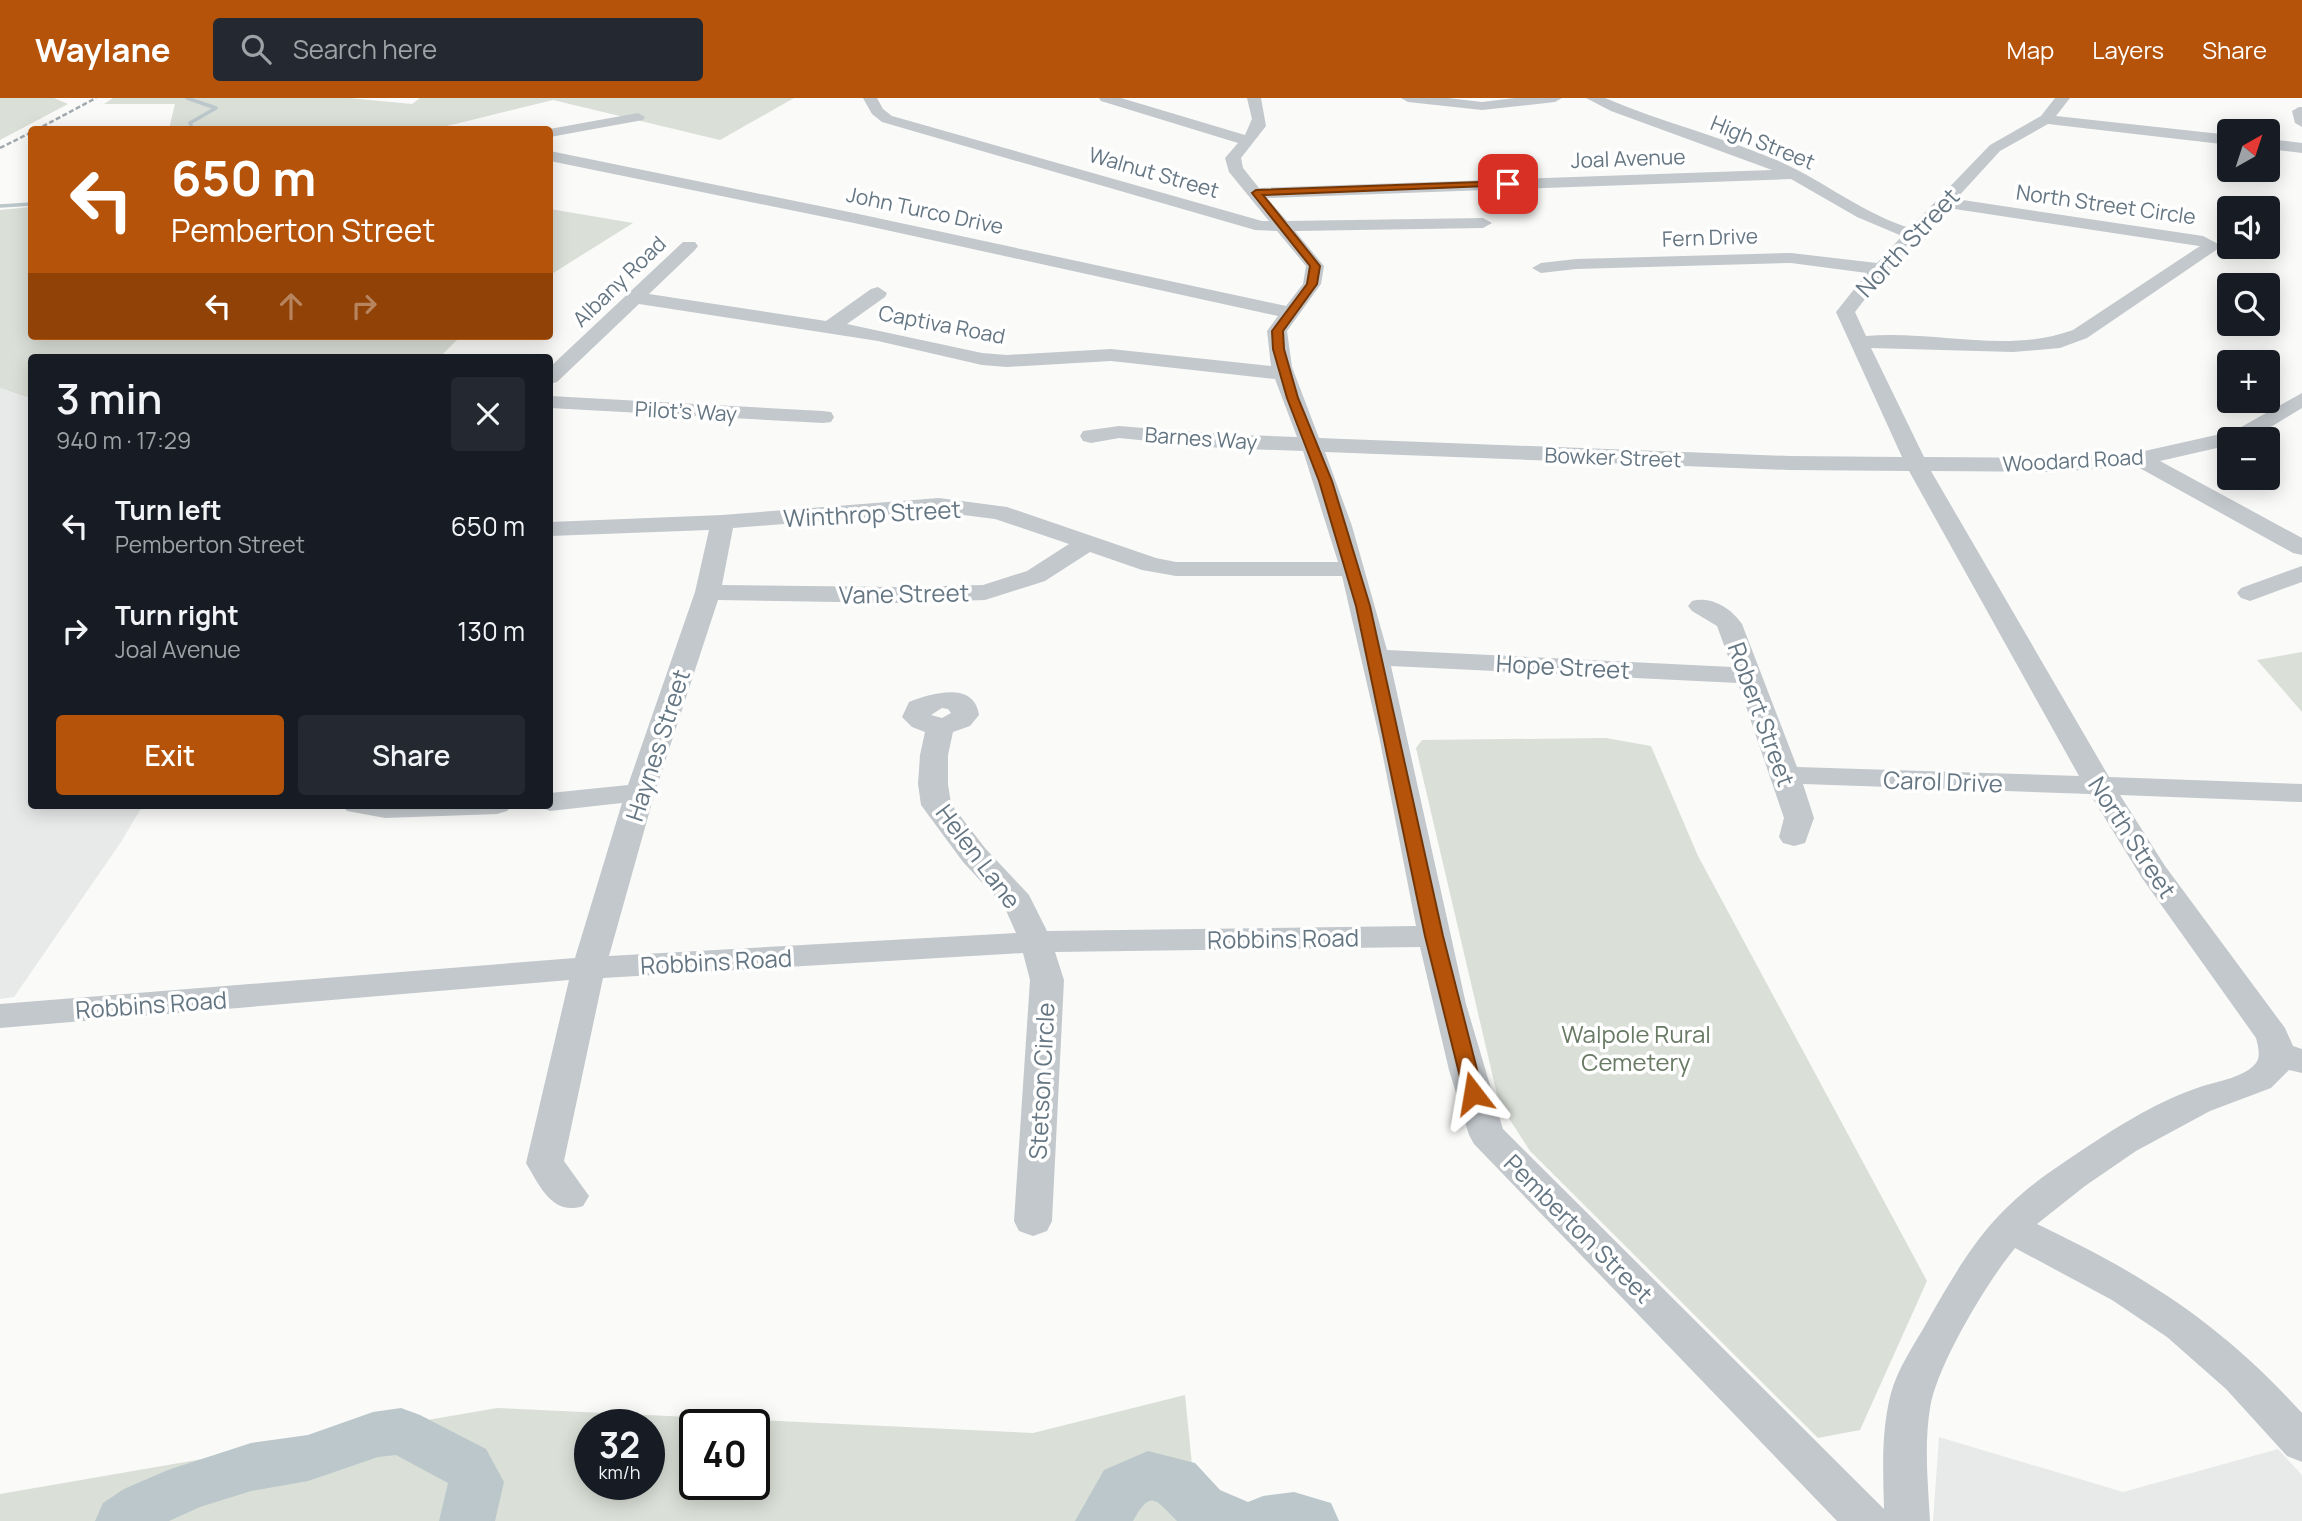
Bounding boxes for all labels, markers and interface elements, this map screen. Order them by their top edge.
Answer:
search box [213,18,703,81]
text: Waylane [35,27,171,72]
icon: search [237,30,275,68]
text: Search here [293,31,437,67]
text: Map [2007,33,2054,66]
text: Layers [2092,33,2164,66]
text: Share [2202,33,2267,66]
street label: High Street [1707,108,1819,176]
north arrow [2217,119,2280,182]
map controls [2217,119,2280,490]
street label: Walnut Street [1085,140,1223,204]
street label: Joal Avenue [1570,142,1686,174]
text: 650 m [171,144,316,211]
icon: left [56,154,147,245]
pin [1478,154,1538,214]
icon: arrive [1489,165,1527,203]
street label: North Street Circle [2014,178,2198,230]
street label: John Turco Drive [844,180,1006,240]
street label: North Street [1848,180,1966,304]
button: sound [2217,196,2280,259]
text: Pemberton Street [171,208,435,252]
street label: Fern Drive [1662,221,1758,253]
street label: Albany Road [566,229,672,333]
button: search [2217,273,2280,336]
icon: left [199,287,237,325]
icon: ahead [272,287,310,325]
icon: right [345,287,383,325]
street label: Captiva Road [876,298,1008,350]
button: + [2217,350,2280,413]
text: 3 min [56,369,162,427]
button: close [451,377,525,451]
street label: Pilot's Way [634,394,738,428]
street label: Barnes Way [1144,420,1258,456]
text: 940 m · 17:29 [56,424,191,456]
button: − [2217,427,2280,490]
street label: Bowker Street [1544,441,1682,473]
street label: Woodard Road [2002,442,2144,478]
text: Turn left [115,492,222,528]
street label: Winthrop Street [782,492,962,534]
icon: left [56,507,94,545]
text: 650 m [451,508,525,544]
text: Pemberton Street [115,528,305,560]
street label: Vane Street [839,575,969,611]
text: Turn right [115,597,239,633]
icon: right [56,612,94,650]
text: 130 m [457,613,525,649]
text: Joal Avenue [115,633,241,665]
street label: Robert Street [1721,637,1803,791]
street label: Hope Street [1495,646,1631,686]
street label: Haynes Street [617,665,697,825]
button: Exit [56,715,284,795]
button: Share [298,715,525,795]
street label: Carol Drive [1883,762,2003,800]
street label: North Street [2081,770,2185,904]
street label: Helen Lane [929,797,1029,915]
street label: Robbins Road [1207,920,1359,956]
street label: Robbins Road [639,941,793,981]
street label: Robbins Road [74,982,228,1026]
street label: Stetson Circle [1020,1002,1062,1160]
park label: Walpole Rural Cemetery [1561,1017,1711,1078]
position arrow [1436,1056,1510,1130]
street label: Pemberton Street [1497,1146,1661,1310]
speed limit sign: 40 [679,1409,770,1500]
text: 32 [599,1421,640,1469]
text: km/h [599,1460,640,1484]

